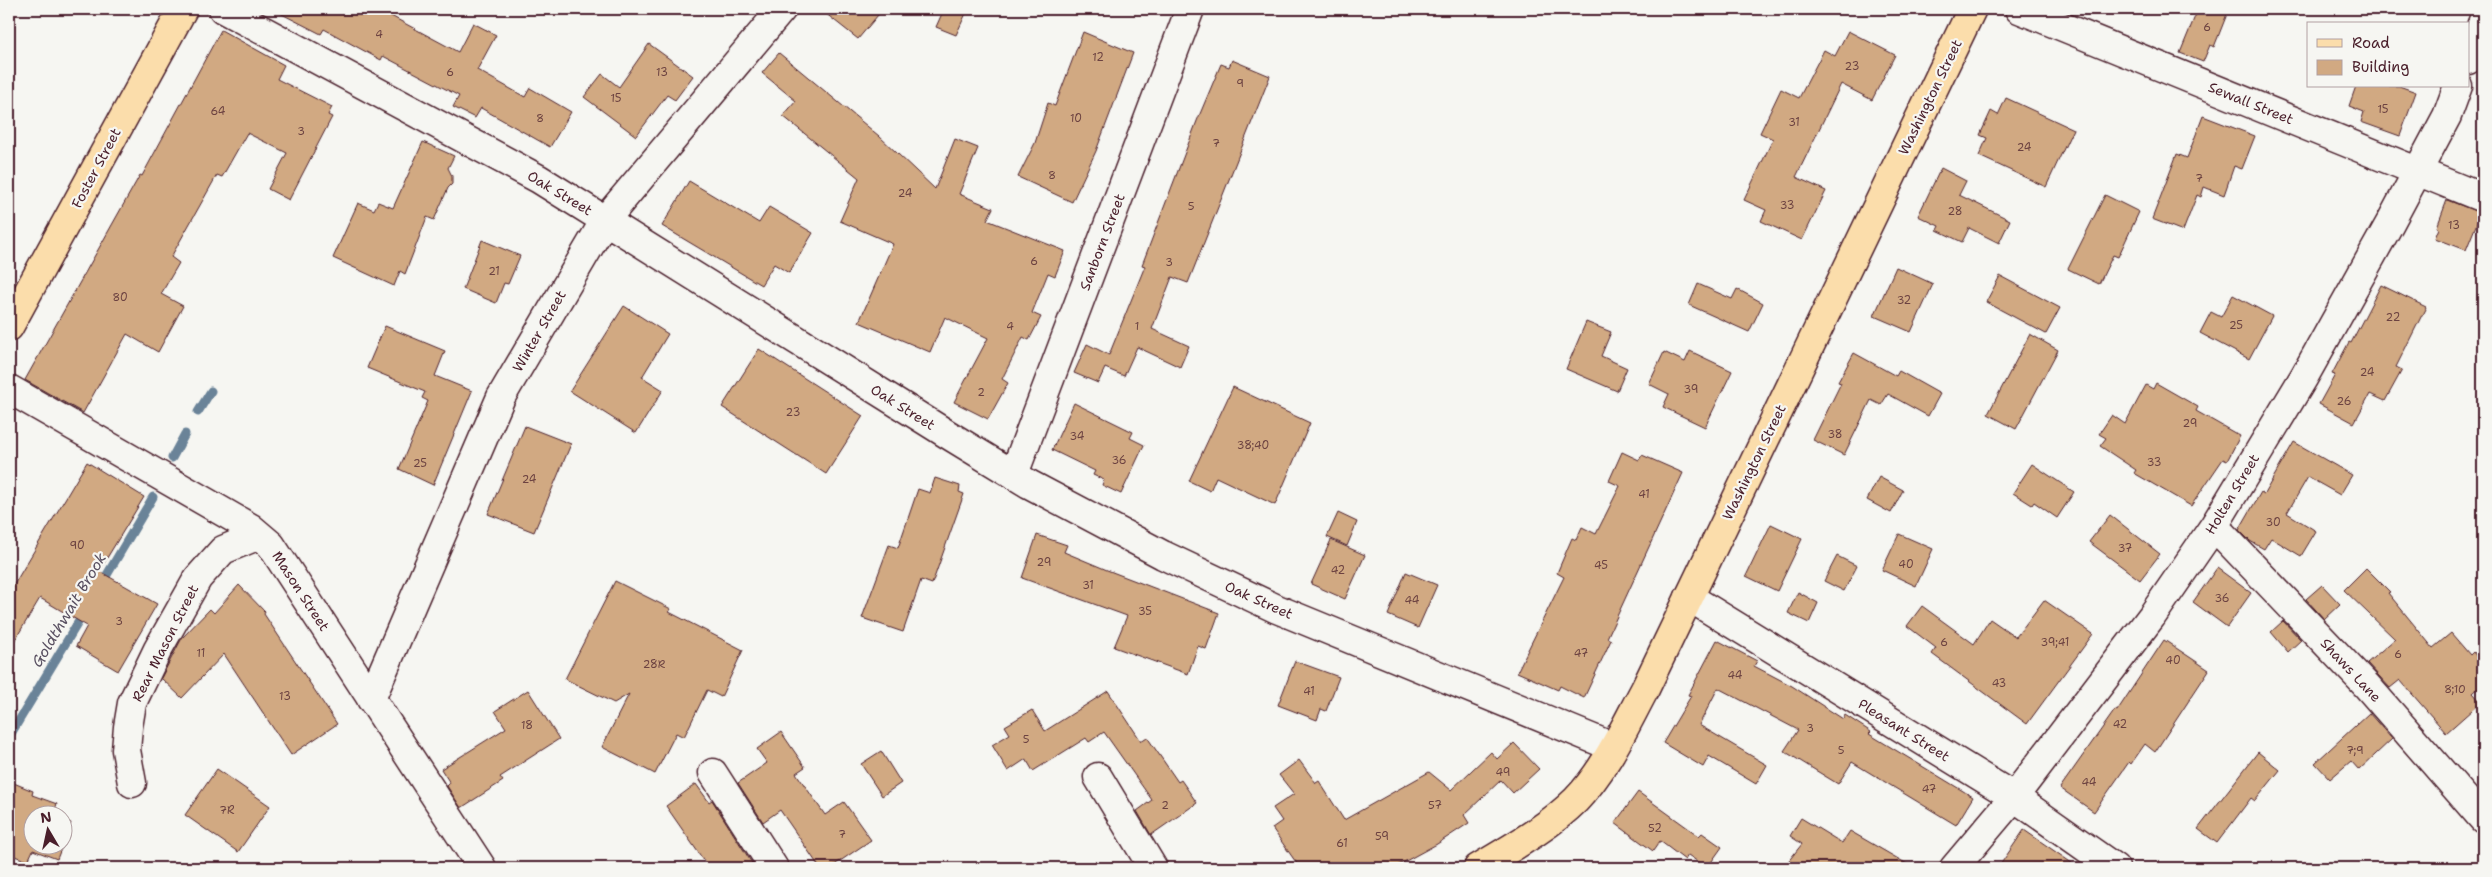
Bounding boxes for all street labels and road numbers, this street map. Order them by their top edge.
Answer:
street label: Washington Street [1894,36,1966,158]
street label: Sewall Street [2206,78,2296,128]
street label: Foster Street [67,125,125,211]
street label: Oak Street [524,167,596,219]
street label: Sanborn Street [1075,191,1129,293]
street label: Winter Street [508,287,570,375]
street label: Oak Street [867,380,939,434]
street label: Washington Street [1718,401,1790,523]
street label: Holten Street [2201,451,2263,537]
street label: Mason Street [268,548,334,634]
street label: Oak Street [1222,577,1296,623]
street label: Rear Mason Street [128,582,202,704]
street label: Shaws Lane [2317,634,2385,706]
street label: Pleasant Street [1855,695,1953,765]

